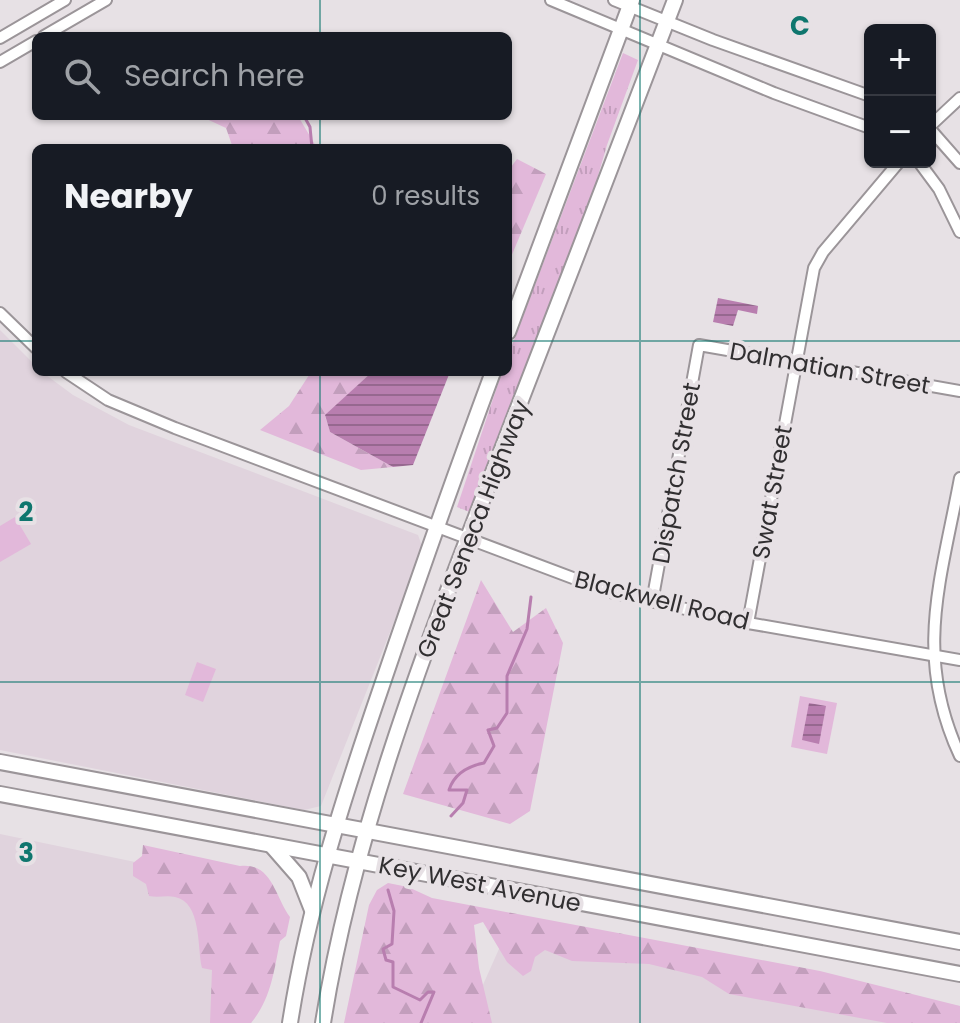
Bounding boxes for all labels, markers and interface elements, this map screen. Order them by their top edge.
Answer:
text: C [790,8,810,44]
map controls [864,24,936,168]
button: + [864,24,936,96]
search box [32,32,512,120]
icon: search [60,54,104,98]
text: Search here [124,54,305,97]
button: − [864,96,936,168]
text: Nearby [64,172,193,220]
text: 0 results [371,178,480,214]
street label: Dalmatian Street [727,334,933,402]
street label: Dispatch Street [644,380,708,566]
street label: Great Seneca Highway [409,395,538,663]
street label: Swat Street [744,422,800,562]
text: 2 [19,494,34,530]
street label: Blackwell Road [571,562,753,638]
text: 3 [18,835,34,871]
street label: Key West Avenue [376,848,584,920]

